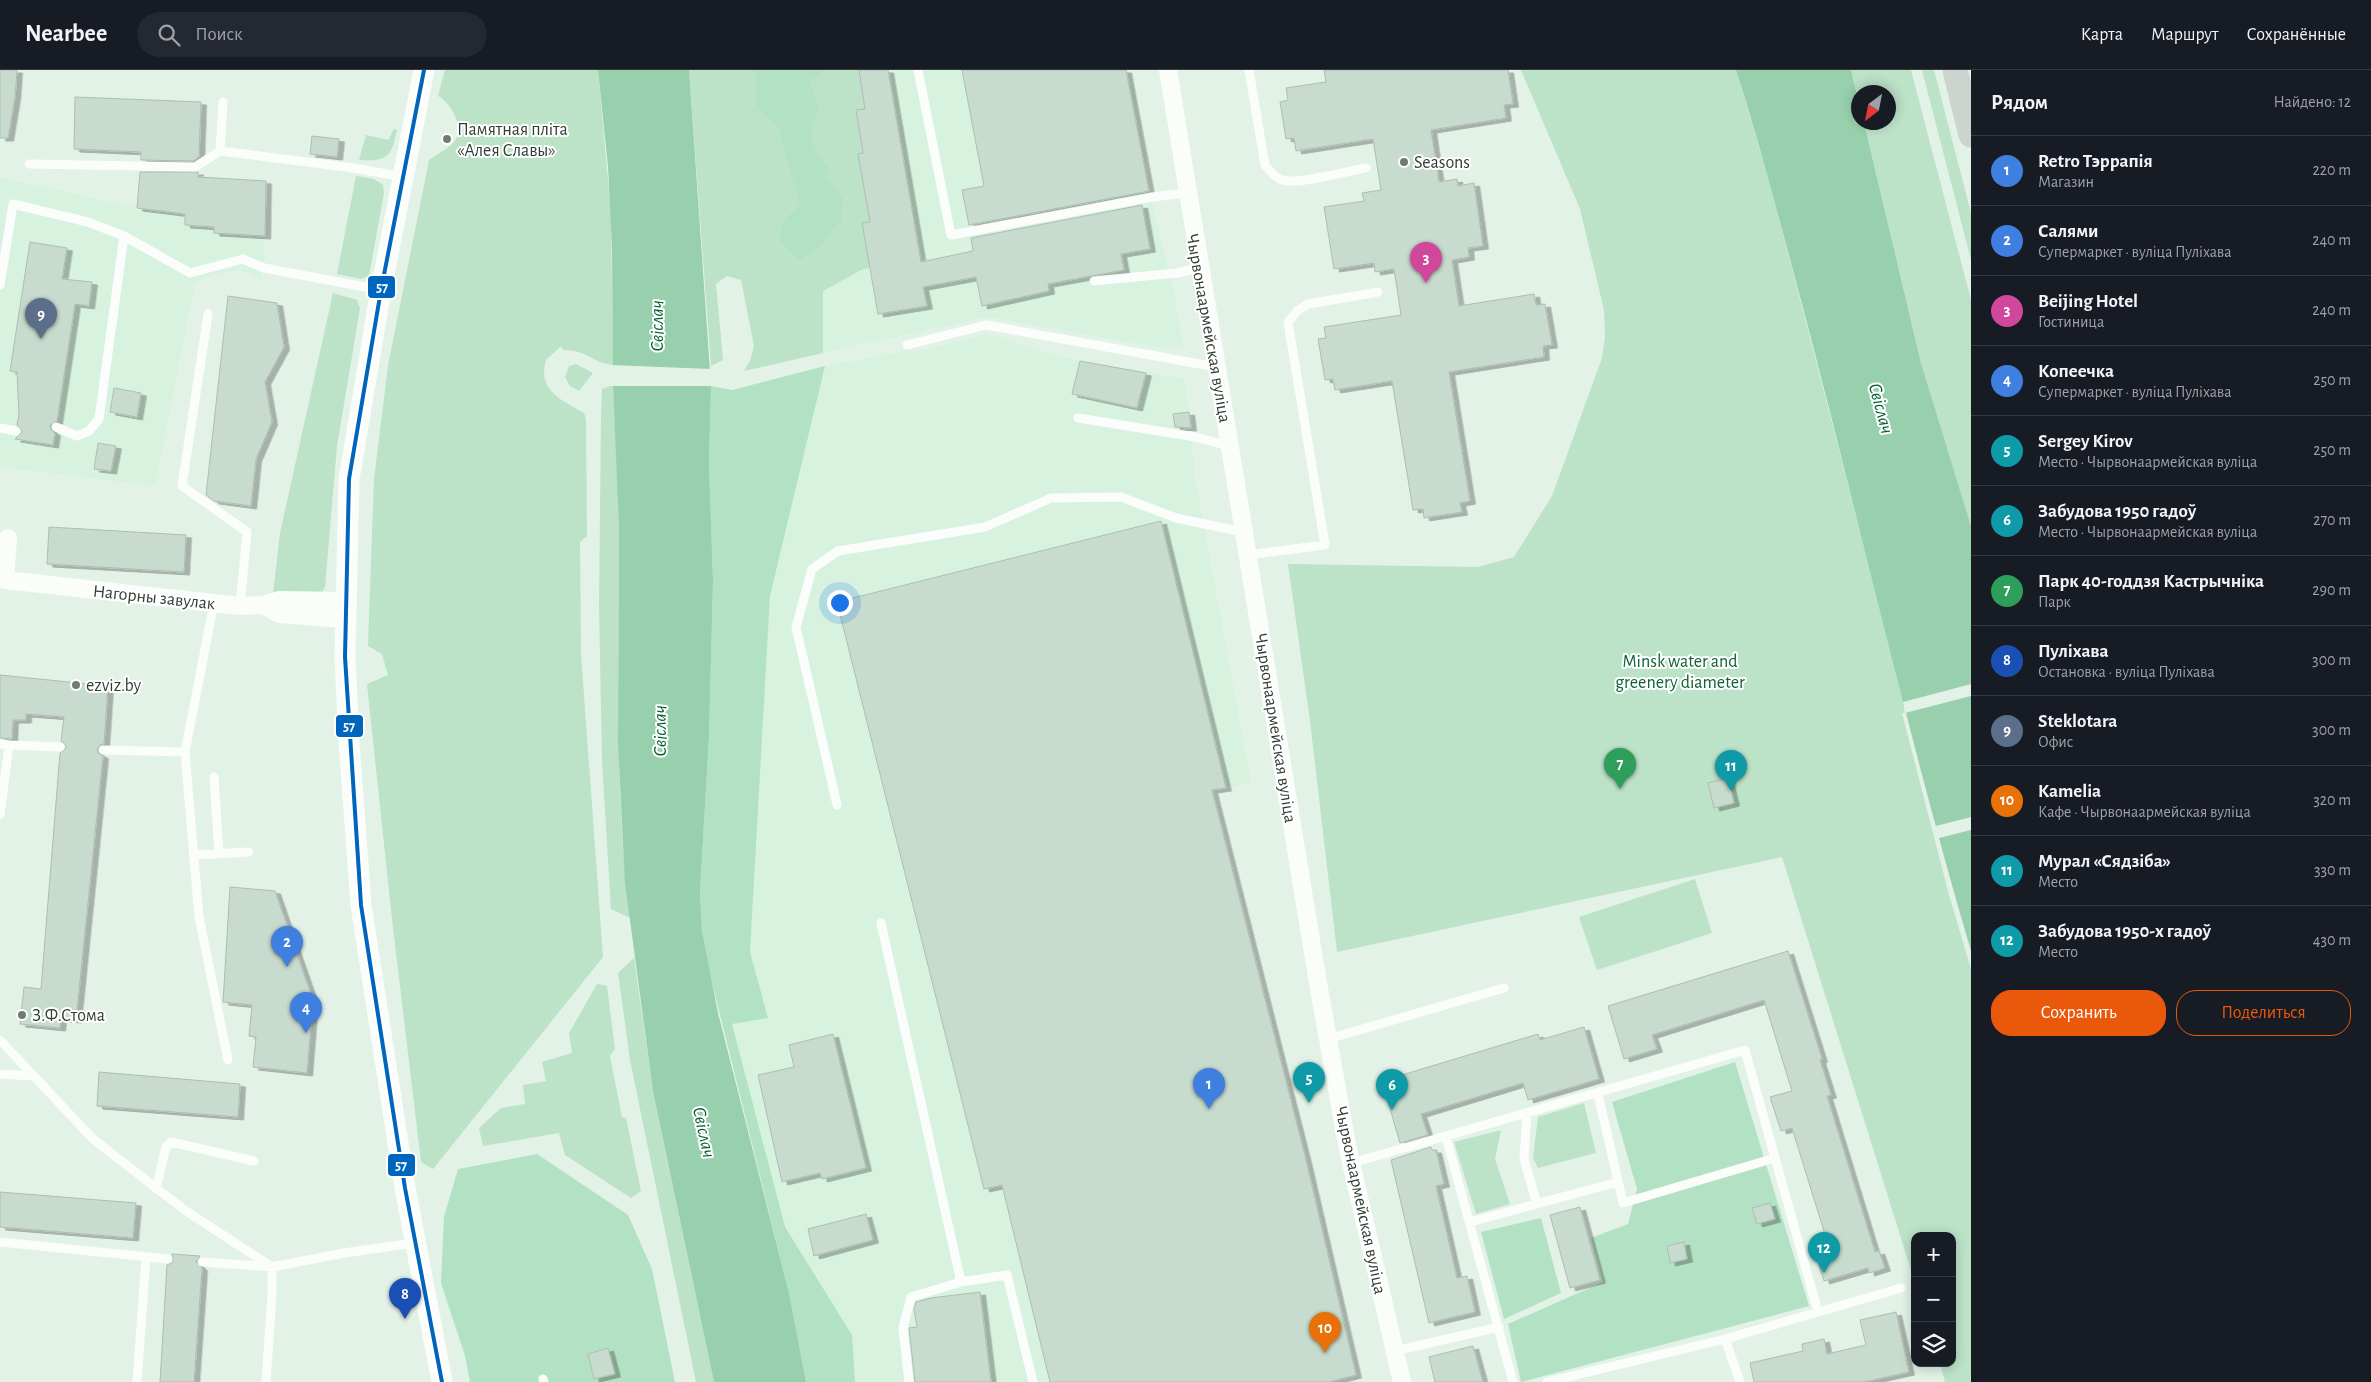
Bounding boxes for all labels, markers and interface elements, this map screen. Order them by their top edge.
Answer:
search box [137,12,487,57]
icon: search [155,21,183,49]
text: Nearbee [25,22,107,46]
text: Поиск [195,25,243,44]
text: Карта [2081,26,2123,44]
text: Маршрут [2151,26,2219,44]
text: Сохранённые [2247,26,2346,44]
north arrow [1851,85,1896,130]
text: Рядом [1991,92,2048,113]
text: Найдено: 12 [2274,94,2351,110]
place label: Памятная пліта «Алея Славы» [457,121,568,160]
marker: Памятная пліта «Алея Славы» [441,133,453,145]
text: Retro Тэррапія [2038,152,2153,171]
place label: Seasons [1414,154,1470,172]
marker: Seasons [1398,156,1410,168]
text: 1 [2004,162,2010,178]
text: 220 m [2313,162,2351,178]
text: Магазин [2038,174,2094,190]
text: Салями [2038,222,2099,241]
street label: Чырвонаармейская вуліца [1183,232,1234,424]
text: 2 [2003,232,2011,248]
text: 240 m [2312,232,2351,248]
pin: 3 [1410,242,1442,283]
text: Супермаркет · вуліца Пуліхава [2038,244,2232,260]
line badge: 57 [367,275,396,299]
text: 57 [376,281,388,295]
text: Beijing Hotel [2038,292,2138,311]
pin: 9 [25,298,57,339]
water label: Свіслач [648,300,667,352]
text: 3 [2004,302,2010,318]
text: 240 m [2312,302,2351,318]
text: Гостиница [2038,314,2104,330]
text: Копеечка [2038,362,2114,381]
text: 4 [2003,372,2011,388]
text: 250 m [2313,372,2351,388]
water label: Свіслач [1865,381,1896,436]
text: Супермаркет · вуліца Пуліхава [2038,384,2232,400]
text: Sergey Kirov [2038,432,2133,451]
text: 5 [2004,442,2010,458]
text: 250 m [2313,442,2351,458]
text: Место · Чырвонаармейская вуліца [2038,454,2257,470]
text: Забудова 1950 гадоў [2038,502,2196,521]
text: 6 [2003,512,2011,528]
text: 270 m [2313,512,2351,528]
text: Место · Чырвонаармейская вуліца [2038,524,2257,540]
text: Парк 40-годдзя Кастрычніка [2038,572,2264,591]
text: 7 [2004,582,2010,598]
text: 290 m [2312,582,2351,598]
street label: Нагорны завулак [92,583,217,613]
your location [827,590,853,616]
text: Парк [2038,594,2071,610]
street label: Чырвонаармейская вуліца [1251,632,1299,824]
text: Пуліхава [2038,642,2109,661]
text: 8 [2003,652,2011,668]
text: 300 m [2312,652,2351,668]
park label: Minsk water and greenery diameter [1615,653,1745,692]
text: Остановка · вуліца Пуліхава [2038,664,2215,680]
place label: ezviz.by [86,677,141,695]
marker: ezviz.by [70,679,82,691]
water label: Свіслач [651,705,670,757]
text: Steklotara [2038,712,2117,731]
line badge: 57 [335,714,364,738]
text: 57 [343,720,355,734]
text: 9 [2003,722,2011,738]
text: 300 m [2312,722,2351,738]
text: Офис [2038,734,2073,750]
pin: 7 [1604,748,1636,789]
pin: 11 [1715,750,1747,791]
text: Kamelia [2038,782,2101,801]
text: 10 [2000,792,2014,808]
text: 320 m [2313,792,2351,808]
text: Кафе · Чырвонаармейская вуліца [2038,804,2251,820]
text: Мурал «Сядзіба» [2038,852,2171,871]
text: 11 [2001,862,2013,878]
text: 330 m [2314,862,2351,878]
text: Место [2038,874,2078,890]
text: Забудова 1950-х гадоў [2038,922,2211,941]
pin: 2 [271,926,303,967]
text: 12 [2000,932,2014,948]
text: 430 m [2313,932,2351,948]
text: Место [2038,944,2078,960]
button: Сохранить [1991,990,2166,1036]
button: Поделиться [2176,990,2351,1036]
pin: 4 [290,992,322,1033]
place label: З.Ф.Стома [32,1007,105,1025]
marker: З.Ф.Стома [16,1009,28,1021]
pin: 5 [1293,1062,1325,1103]
pin: 1 [1193,1068,1225,1109]
pin: 6 [1376,1069,1408,1110]
water label: Свіслач [689,1105,718,1160]
street label: Чырвонаармейская вуліца [1331,1105,1389,1296]
line badge: 57 [387,1153,416,1177]
text: 57 [395,1159,407,1173]
pin: 12 [1808,1232,1840,1273]
map controls [1911,1232,1956,1367]
button: + [1911,1232,1956,1277]
button: − [1911,1277,1956,1322]
pin: 8 [389,1278,421,1319]
pin: 10 [1309,1312,1341,1353]
button: layers [1911,1322,1956,1367]

